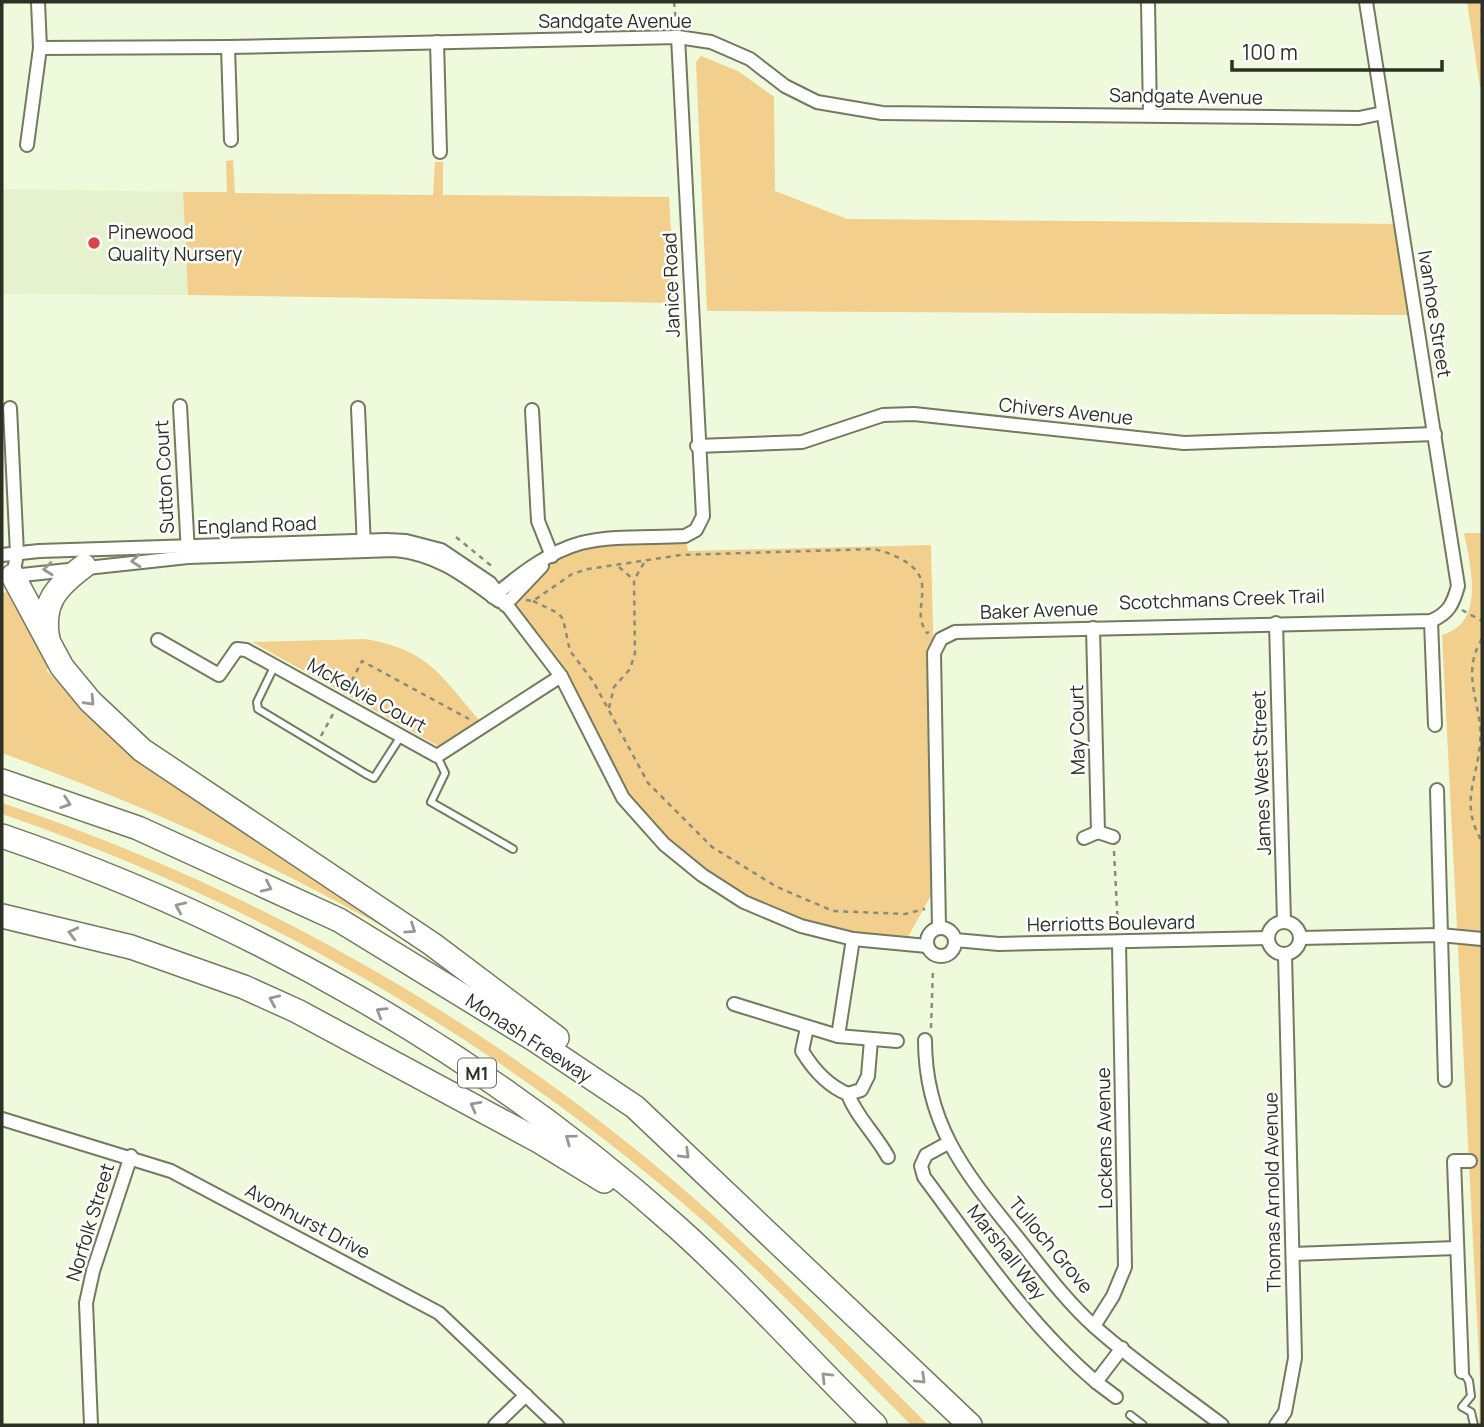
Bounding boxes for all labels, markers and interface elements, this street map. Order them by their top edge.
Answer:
street label: Sandgate Avenue [538,8,692,34]
scale bar [1232,28,1442,72]
text: 100 m [1242,38,1298,66]
street label: Sandgate Avenue [1109,82,1263,110]
place label: Pinewood Quality Nursery [108,219,242,267]
street label: Janice Road [656,232,686,338]
marker: Pinewood Quality Nursery [86,235,102,251]
street label: Ivanhoe Street [1412,248,1458,380]
street label: Chivers Avenue [998,391,1134,431]
street label: Sutton Court [148,419,180,535]
street label: England Road [197,510,317,540]
one-way arrow [130,553,141,568]
one-way arrow [42,562,54,577]
street label: Scotchmans Creek Trail [1119,582,1325,616]
street label: Baker Avenue [979,595,1099,625]
street label: McKelvie Court [303,652,431,738]
street label: May Court [1063,685,1091,775]
street label: James West Street [1245,690,1277,856]
one-way arrow [82,693,95,706]
one-way arrow [60,795,72,809]
one-way arrow [260,879,272,893]
one-way arrow [175,901,187,915]
street label: Herriotts Boulevard [1027,909,1195,937]
one-way arrow [403,921,416,933]
one-way arrow [67,927,79,941]
street label: Monash Freeway [461,987,597,1089]
one-way arrow [268,994,281,1008]
one-way arrow [376,1008,389,1021]
road number: M1 [458,1058,496,1088]
street label: Lockens Avenue [1090,1067,1118,1209]
street label: Thomas Arnold Avenue [1257,1092,1287,1292]
one-way arrow [469,1101,482,1115]
one-way arrow [565,1135,578,1148]
one-way arrow [677,1146,690,1159]
street label: Norfolk Street [60,1160,120,1284]
street label: Avonhurst Drive [241,1177,375,1265]
street label: Tulloch Grove [1003,1191,1099,1299]
street label: Marshall Way [962,1199,1052,1305]
one-way arrow [913,1370,926,1383]
one-way arrow [822,1372,835,1385]

